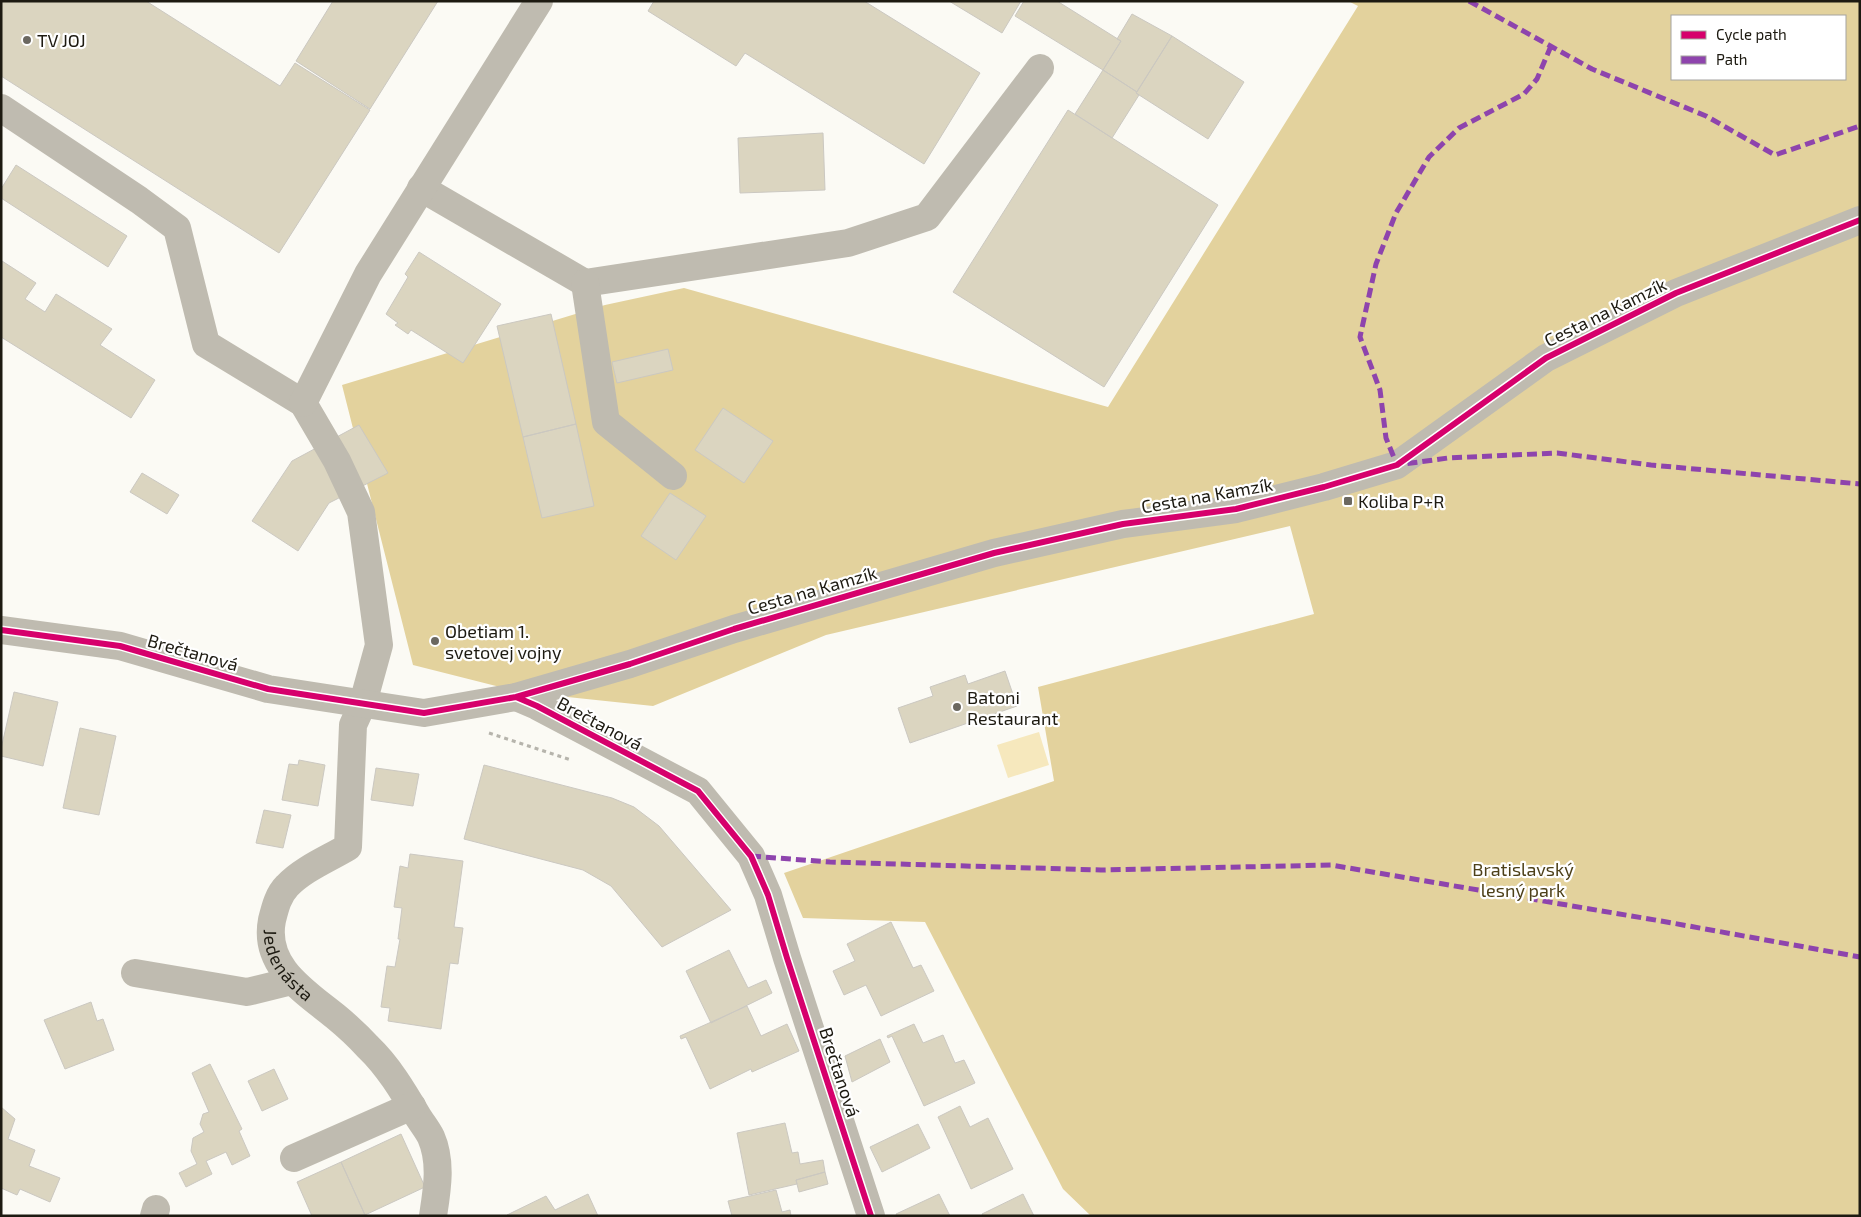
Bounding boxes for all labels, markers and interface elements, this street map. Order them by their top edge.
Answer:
legend [1671,15,1846,80]
text: Cycle path [1716,25,1787,43]
place label: TV JOJ [37,29,86,51]
marker: TV JOJ [21,34,33,46]
text: Path [1716,50,1747,68]
street label: Cesta na Kamzík [1540,273,1670,351]
street label: Cesta na Kamzík [1139,473,1275,517]
place label: Koliba P+R [1358,490,1444,512]
marker: Koliba P+R [1342,495,1354,507]
street label: Cesta na Kamzík [745,561,879,619]
place label: Obetiam 1. svetovej vojny [445,620,562,663]
street label: Brečtanová [145,629,241,675]
marker: Obetiam 1. svetovej vojny [429,635,441,647]
place label: Batoni Restaurant [967,686,1058,729]
street label: Brečtanová [554,691,646,755]
marker: Batoni Restaurant [951,701,963,713]
park label: Bratislavský lesný park [1472,858,1574,901]
street label: Jedenásta [260,929,318,1005]
street label: Brečtanová [815,1024,865,1120]

